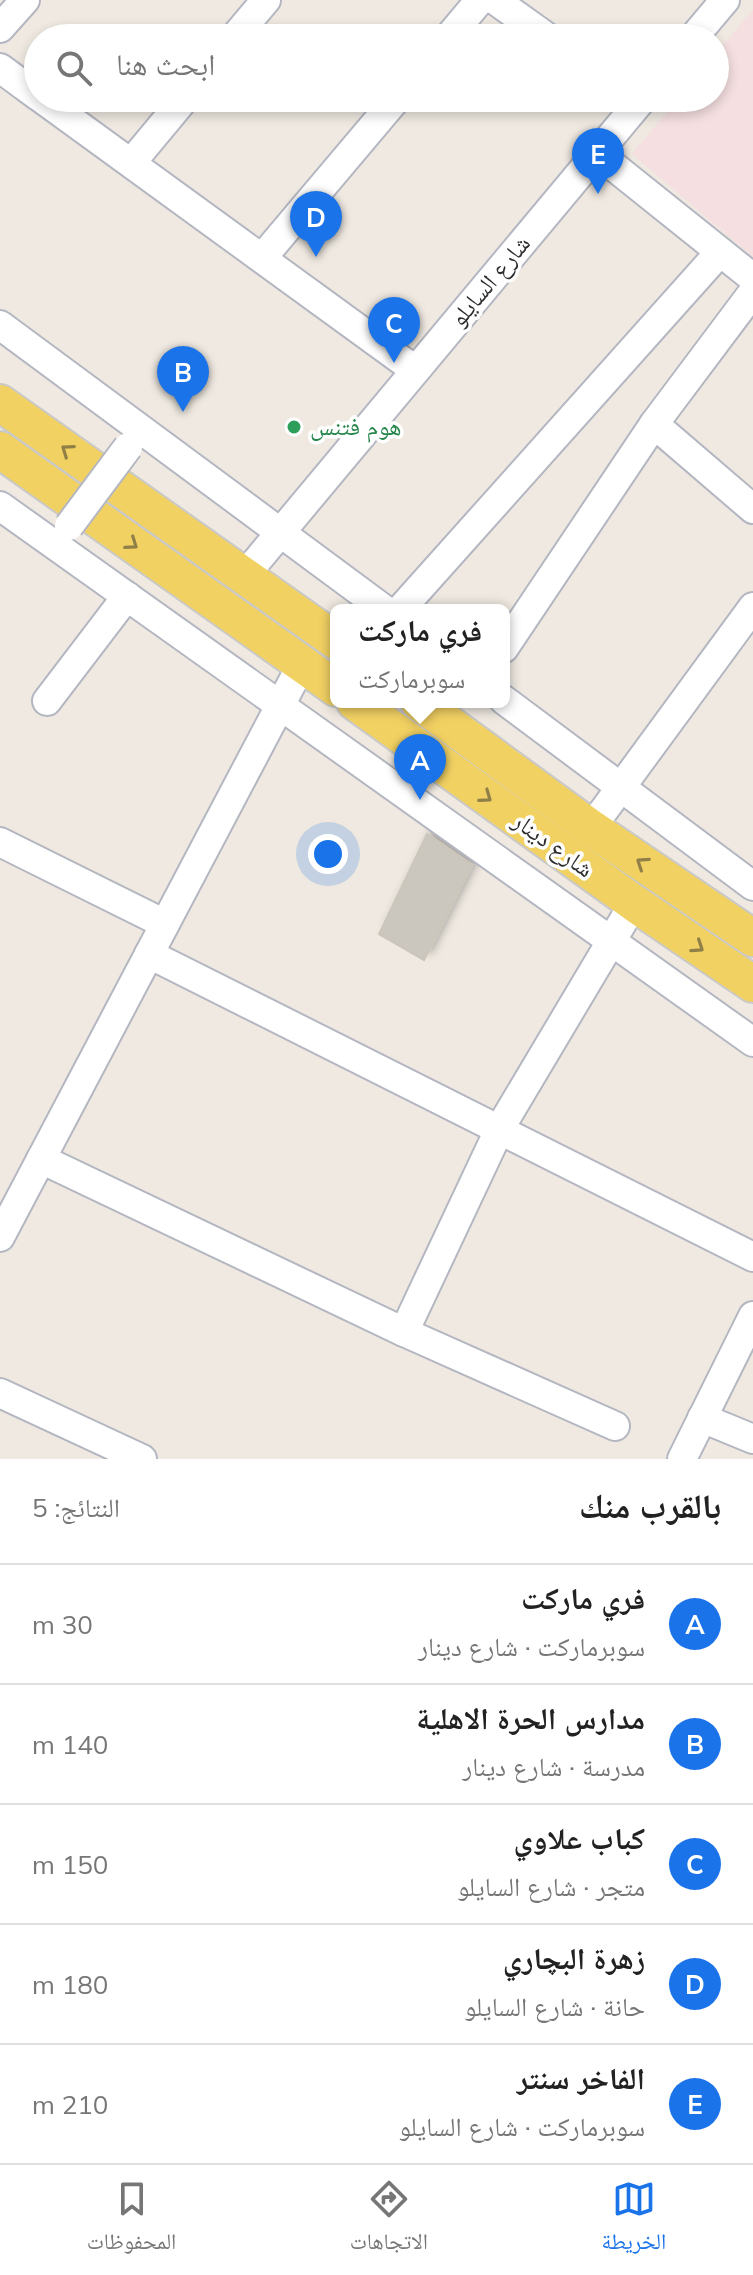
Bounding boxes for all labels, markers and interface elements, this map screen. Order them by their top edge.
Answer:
search box [24,24,729,112]
text: ابحث هنا [116,45,215,83]
icon: search [52,46,96,90]
pin: E [572,128,624,194]
pin: D [290,191,342,257]
street label: شارع السايلو [442,229,537,333]
pin: C [368,297,420,363]
pin: B [157,346,209,412]
place label: هوم فتنس [310,411,402,443]
marker: هوم فتنس [285,418,303,436]
one-way arrow [61,445,76,460]
one-way arrow [124,534,138,549]
popup [330,604,510,708]
text: فري ماركت [358,611,482,649]
text: سوبرماركت [358,662,465,695]
pin: A [394,734,446,800]
one-way arrow [478,787,492,802]
street label: شارع دينار [506,804,600,884]
your location [308,834,348,874]
one-way arrow [637,858,651,873]
one-way arrow [690,937,704,952]
text: بالقرب منك [579,1484,721,1527]
text: النتائج: 5 [32,1491,120,1524]
text: فري ماركت [521,1579,645,1617]
text: 30 m [32,1608,93,1641]
text: A [685,1608,705,1641]
text: سوبرماركت · شارع دينار [418,1630,645,1663]
text: مدارس الحرة الاهلية [416,1699,645,1737]
text: 140 m [32,1728,108,1761]
text: B [686,1728,704,1761]
text: مدرسة · شارع دينار [462,1750,645,1783]
text: كباب علاوي [513,1819,645,1857]
text: 150 m [32,1848,108,1881]
text: C [686,1848,704,1881]
text: متجر · شارع السايلو [457,1870,645,1903]
text: زهرة البچاري [503,1939,645,1977]
text: 180 m [32,1968,108,2001]
text: D [685,1968,705,2001]
text: حانة · شارع السايلو [464,1990,645,2023]
text: الفاخر سنتر [517,2059,645,2097]
text: 210 m [32,2088,108,2121]
text: E [687,2088,703,2121]
text: سوبرماركت · شارع السايلو [399,2110,645,2143]
tab: المحفوظات [87,2177,176,2263]
tab: الاتجاهات [350,2177,428,2263]
tab: الخريطة [601,2177,666,2263]

